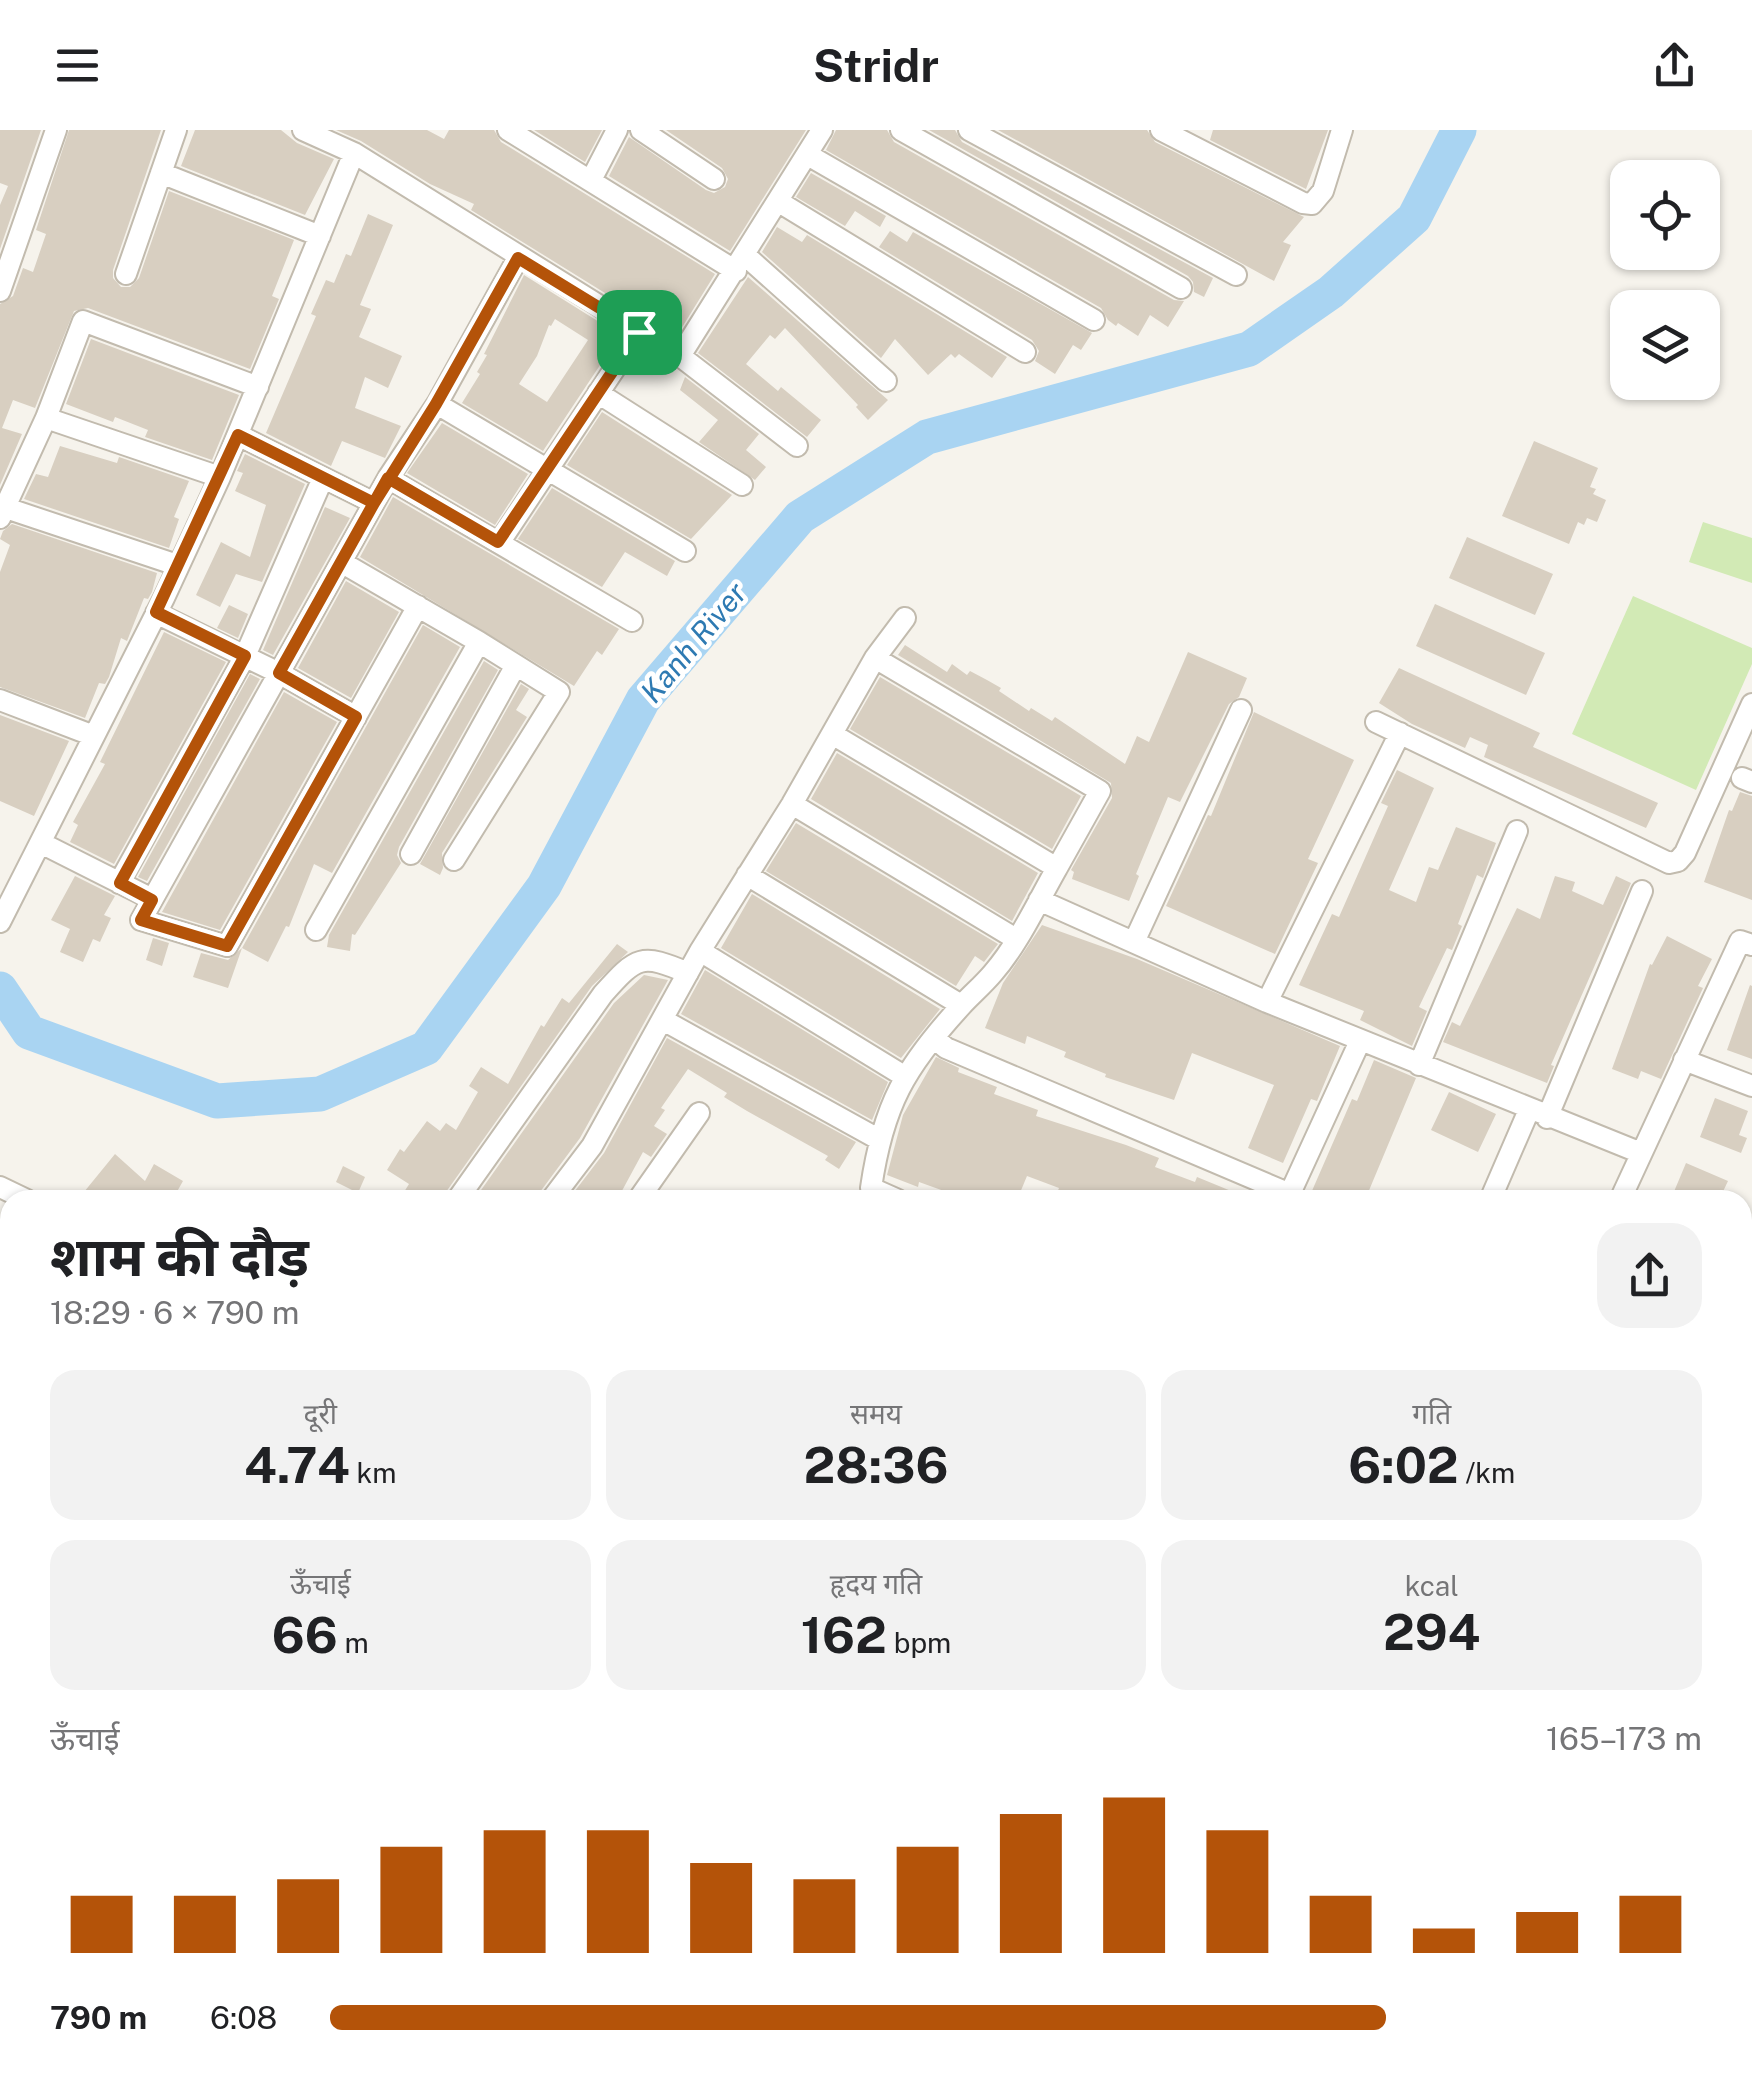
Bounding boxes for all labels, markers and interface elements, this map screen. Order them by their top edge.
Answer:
icon: menu [50,38,105,93]
icon: share [1647,38,1702,93]
text: Stridr [813,39,939,92]
map controls [1610,160,1720,400]
button: locate [1610,160,1720,270]
pin [597,290,682,375]
button: layers [1610,290,1720,400]
icon: arrive [612,305,667,360]
water label: Kanh River [633,575,754,709]
button: share [1597,1223,1702,1328]
text: शाम की दौड़ [50,1224,309,1288]
text: 18:29 · 6 × 790 m [50,1294,300,1331]
text: दूरी [304,1397,337,1430]
text: समय [850,1397,902,1430]
text: गति [1412,1397,1451,1430]
text: 4.74 [244,1435,350,1494]
text: 28:36 [804,1435,948,1494]
text: 6:02 [1348,1435,1459,1494]
text: km [350,1456,397,1489]
text: /km [1459,1456,1515,1489]
text: ऊँचाई [290,1567,351,1600]
text: हृदय गति [830,1567,922,1600]
text: kcal [1405,1569,1459,1602]
text: 294 [1383,1602,1480,1661]
text: 66 [272,1605,338,1664]
text: 162 [801,1605,887,1664]
text: m [338,1626,369,1659]
text: bpm [887,1626,951,1659]
text: ऊँचाई [50,1720,119,1757]
text: 165–173 m [1546,1720,1702,1757]
text: 790 m [50,1999,147,2036]
text: 6:08 [210,1999,277,2036]

